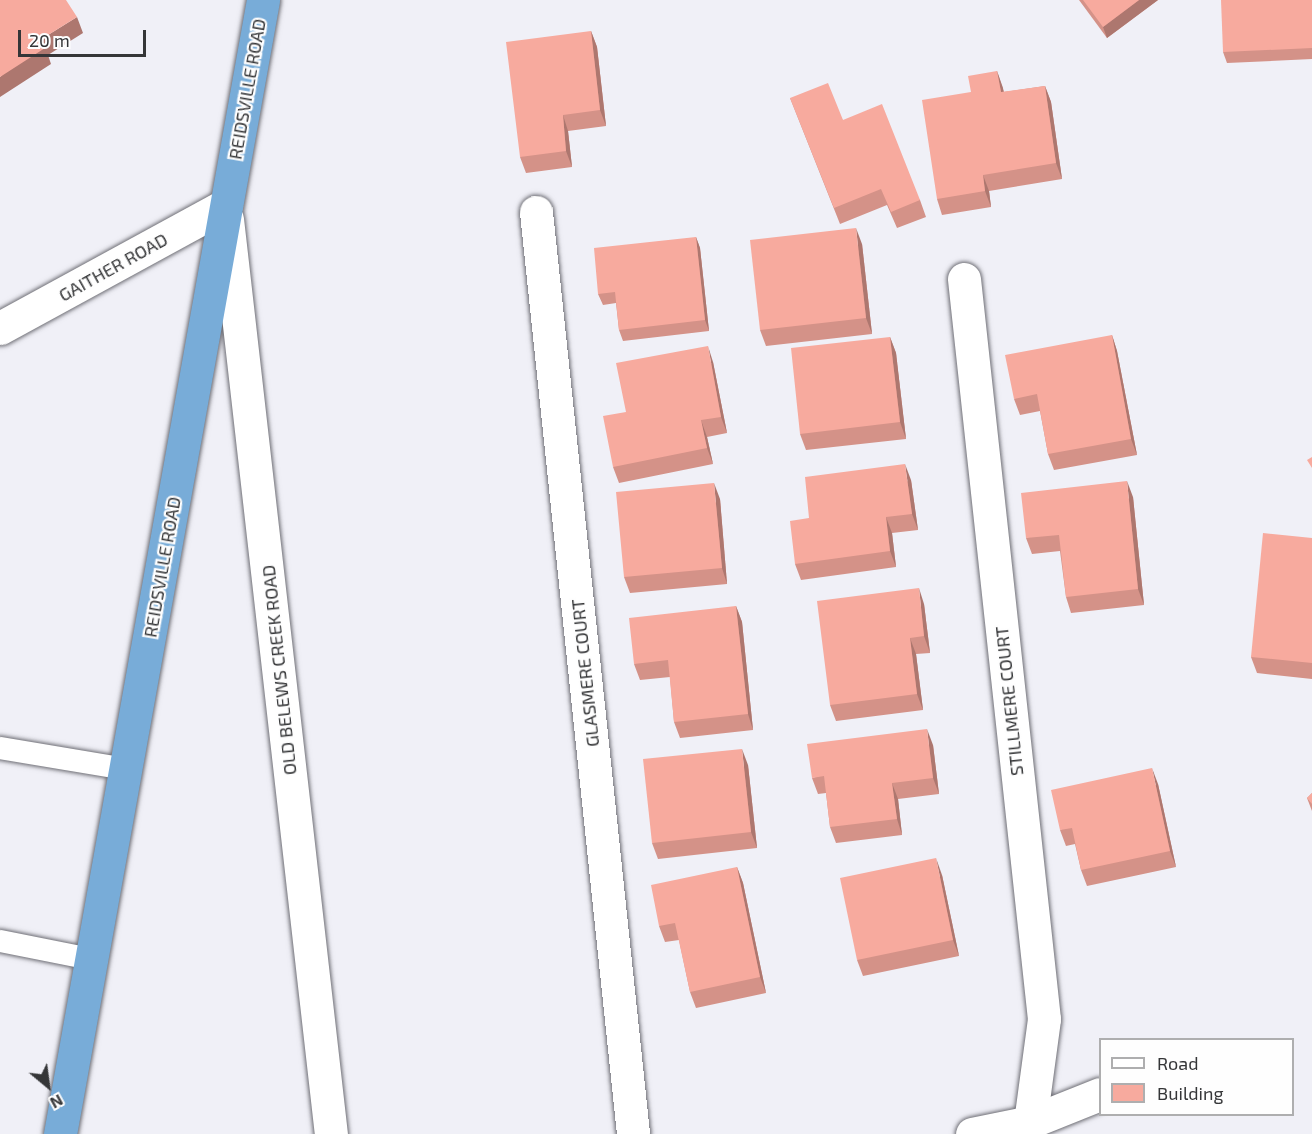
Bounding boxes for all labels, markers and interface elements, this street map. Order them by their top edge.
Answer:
street label: REIDSVILLE ROAD [224,17,270,161]
scale bar [21,18,148,56]
text: 20 m [29,29,70,51]
street label: GAITHER ROAD [55,228,171,306]
street label: REIDSVILLE ROAD [139,495,185,639]
street label: OLD BELEWS CREEK ROAD [257,564,301,776]
street label: GLASMERE COURT [567,598,603,748]
street label: STILLMERE COURT [990,625,1028,777]
legend [1099,1038,1294,1116]
text: Road [1157,1052,1198,1074]
north arrow [18,1056,78,1116]
text: Building [1157,1082,1224,1104]
text: N [47,1091,67,1113]

